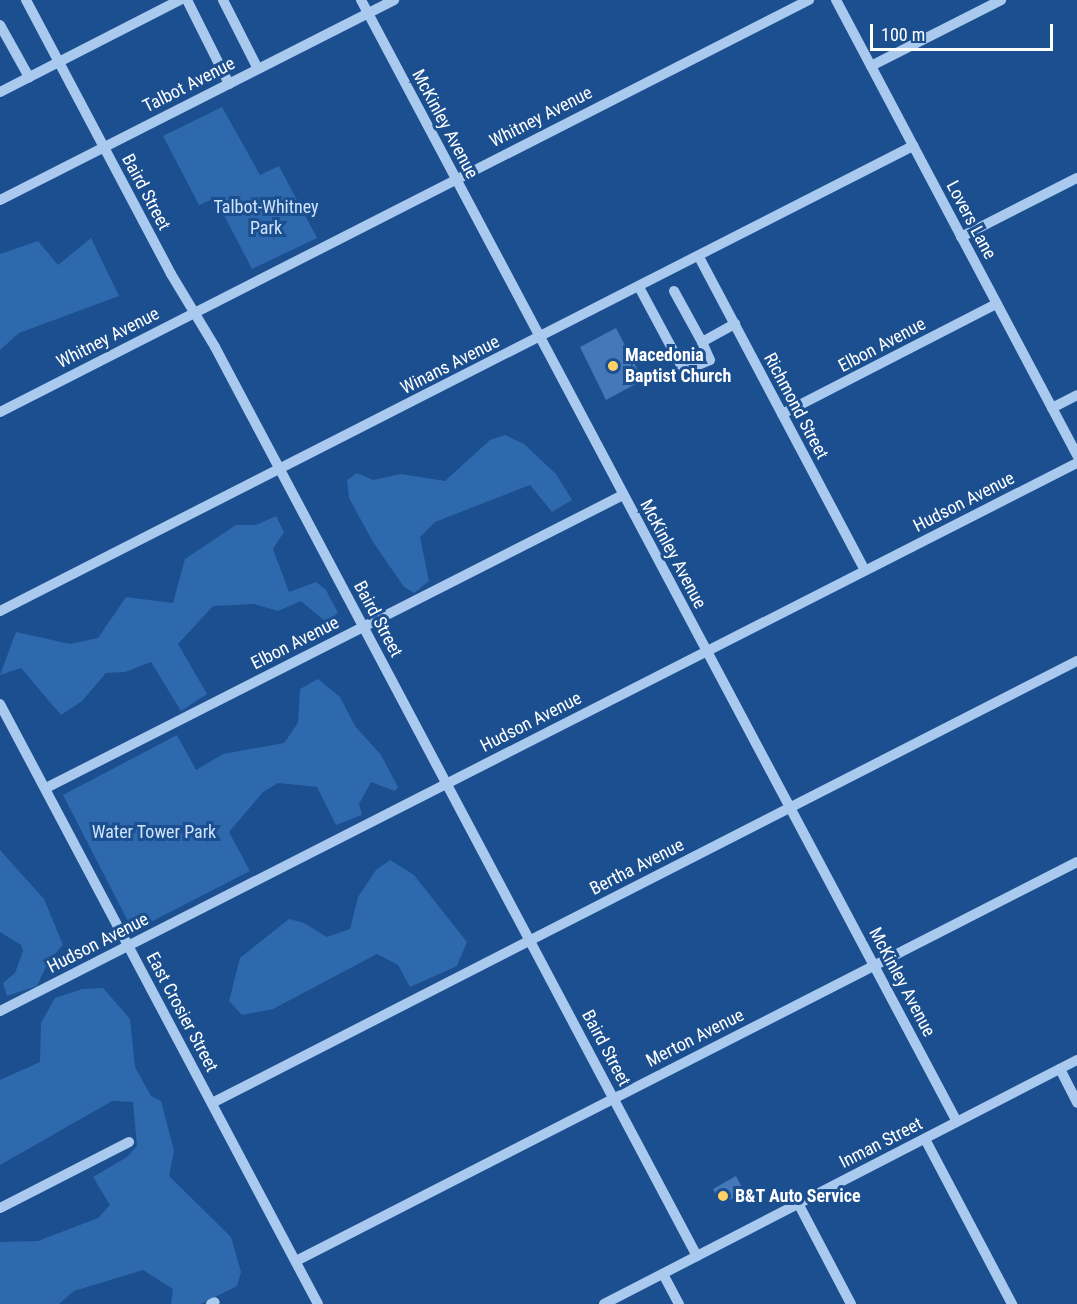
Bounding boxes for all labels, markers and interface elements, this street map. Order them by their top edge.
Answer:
scale bar [873,12,1056,50]
text: 100 m [881,24,925,45]
street label: Talbot Avenue [139,53,239,117]
street label: McKinley Avenue [407,66,483,182]
street label: Whitney Avenue [486,82,596,152]
street label: Baird Street [117,150,175,234]
street label: Lovers Lane [941,177,1001,263]
park label: Talbot-Whitney Park [213,197,319,240]
street label: Whitney Avenue [53,303,163,373]
street label: Elbon Avenue [835,313,929,377]
street label: Winans Avenue [397,331,503,399]
place label: Macedonia Baptist Church [625,345,731,388]
street label: Richmond Street [759,349,833,463]
marker: Macedonia Baptist Church [606,359,620,373]
street label: Hudson Avenue [910,467,1018,537]
street label: McKinley Avenue [635,496,711,612]
street label: Baird Street [349,577,407,661]
street label: Elbon Avenue [247,612,343,674]
street label: Hudson Avenue [477,687,585,757]
park label: Water Tower Park [92,821,216,843]
street label: Bertha Avenue [586,834,688,900]
street label: Hudson Avenue [44,908,152,978]
street label: McKinley Avenue [864,924,940,1040]
street label: East Crosier Street [141,948,223,1076]
street label: Merton Avenue [643,1004,747,1072]
street label: Baird Street [577,1006,635,1090]
street label: Inman Street [836,1113,926,1173]
place label: B&T Auto Service [735,1185,861,1207]
marker: B&T Auto Service [716,1189,730,1203]

